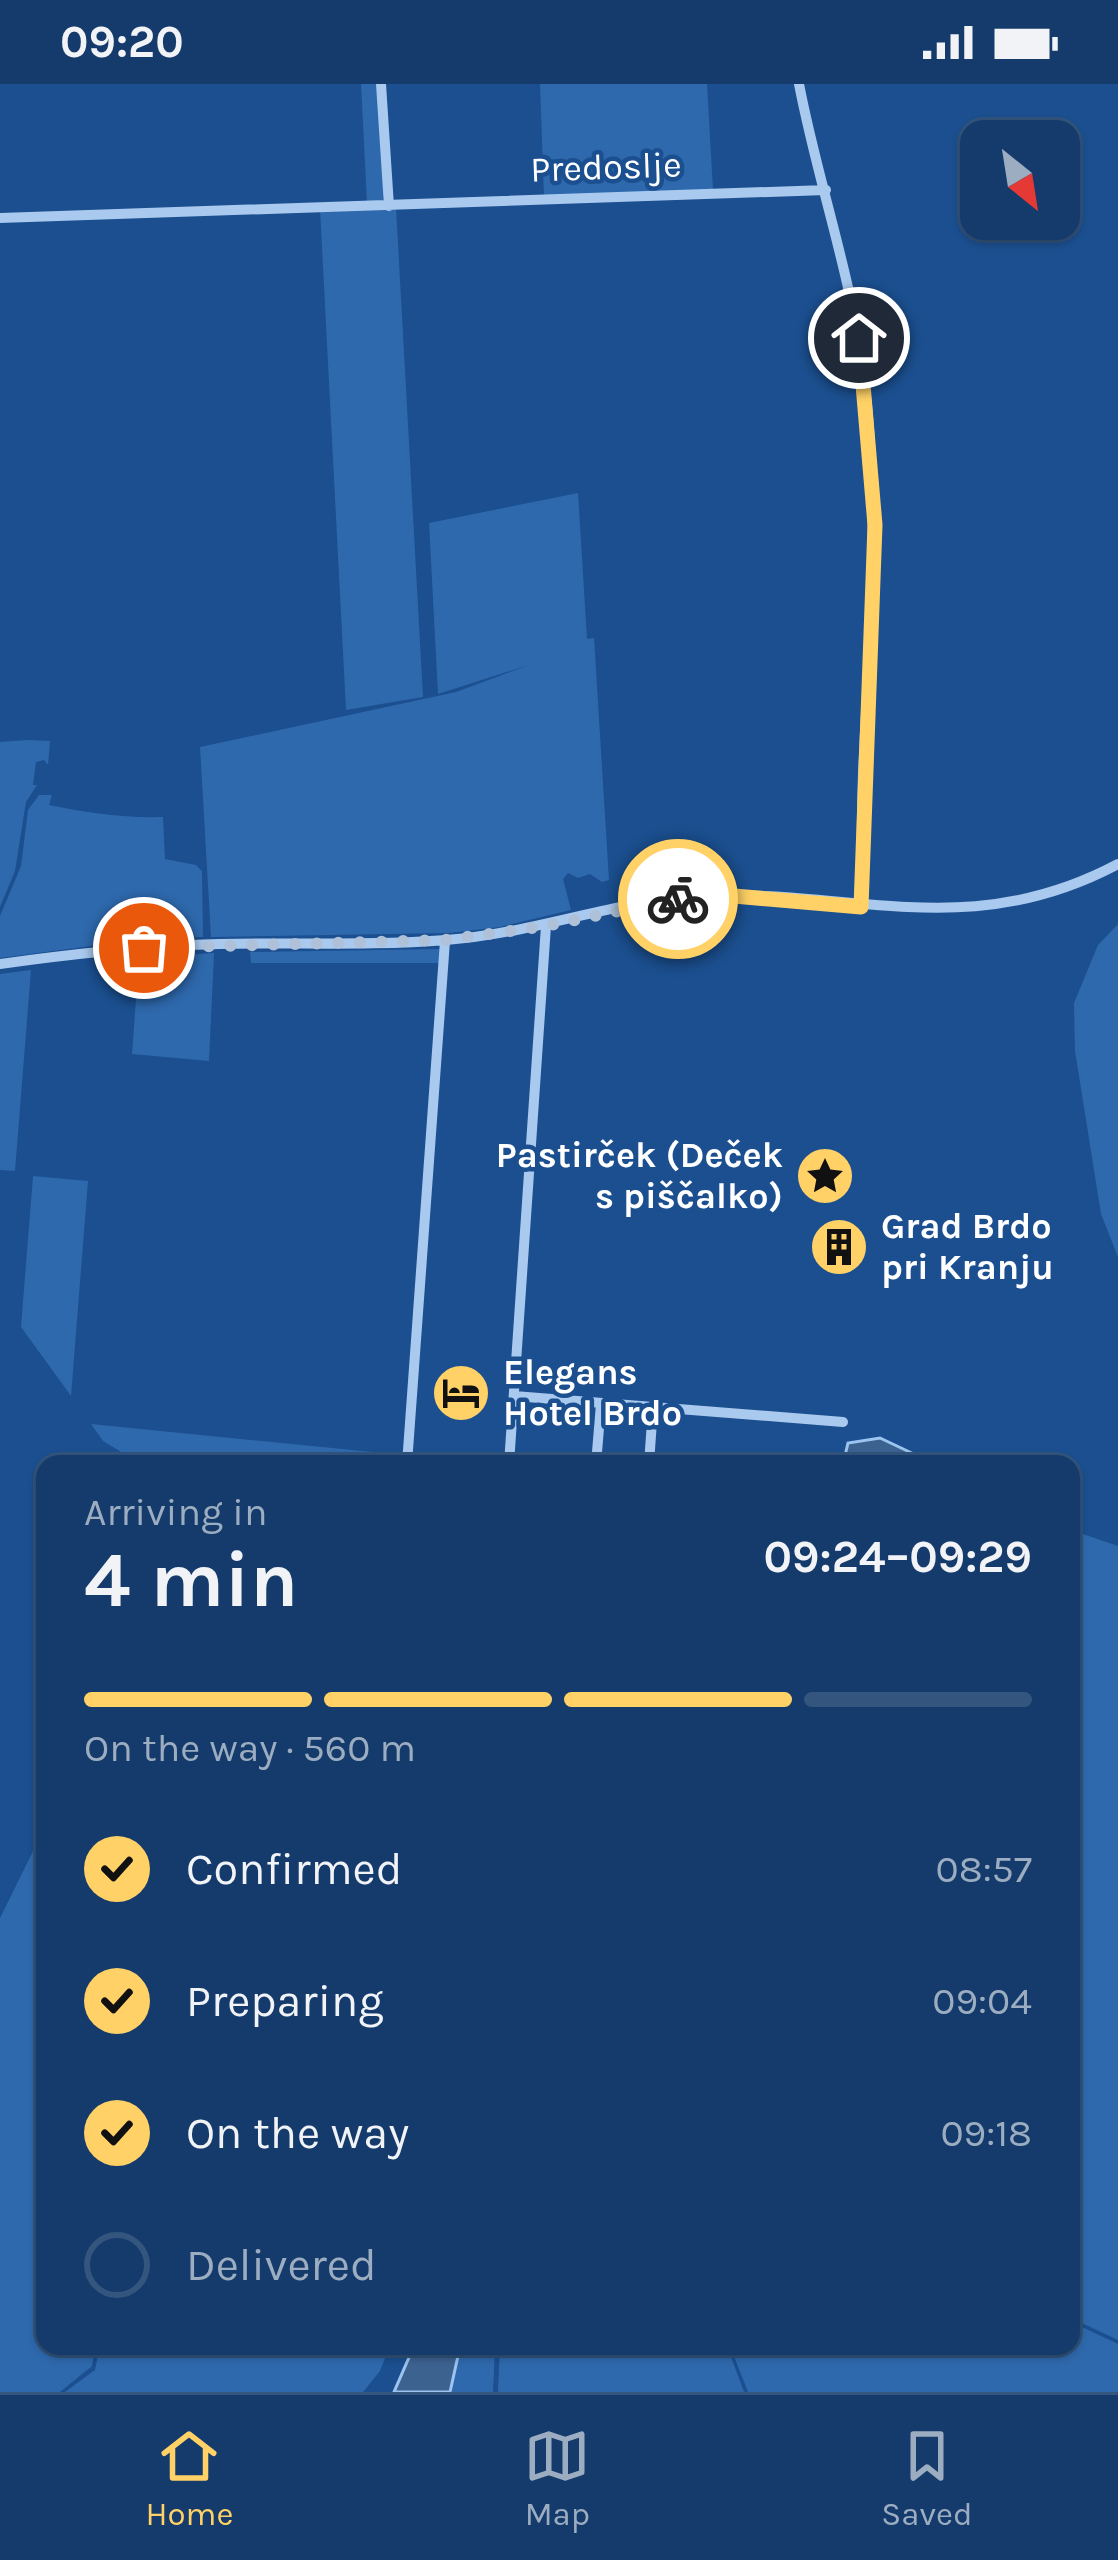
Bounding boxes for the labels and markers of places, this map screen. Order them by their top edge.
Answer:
pin [808,287,910,389]
pin [93,897,195,999]
place label: Pastirček (Deček s piščalko) [496,1134,783,1217]
place icon: Pastirček (Deček s piščalko) [794,1145,856,1207]
place label: Grad Brdo pri Kranju [881,1205,1054,1289]
building icon: Grad Brdo pri Kranju [808,1216,870,1278]
place label: Elegans Hotel Brdo [503,1351,682,1434]
hotel icon: Elegans Hotel Brdo [430,1362,492,1424]

